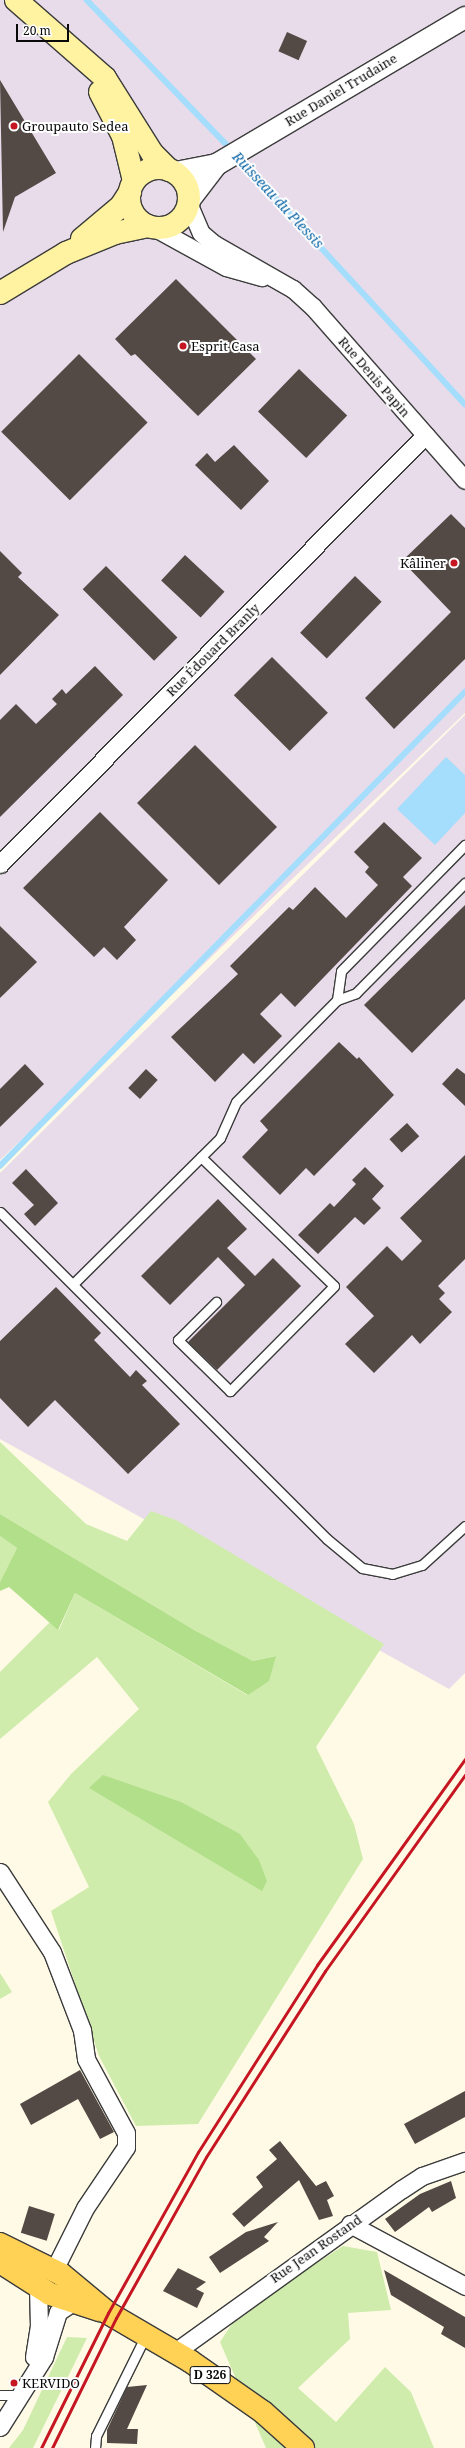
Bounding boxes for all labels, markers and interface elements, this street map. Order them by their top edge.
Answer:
scale bar [18,16,71,42]
text: 20 m [23,22,51,39]
street label: Rue Daniel Trudaine [282,50,400,130]
place label: Groupauto Sedea [22,118,128,134]
marker: Groupauto Sedea [9,121,19,131]
water label: Ruisseau du Plessis [229,148,327,252]
street label: Rue Denis Papin [335,334,413,420]
place label: Esprit Casa [191,338,260,354]
marker: Esprit Casa [178,341,188,351]
place label: Kâliner [400,555,446,571]
marker: Kâliner [449,558,459,568]
street label: Rue Édouard Branly [163,600,263,700]
street label: Rue Jean Rostand [267,2212,365,2286]
road number: D 326 [189,2365,231,2385]
place label: KERVIDO [22,2375,80,2391]
marker: KERVIDO [9,2378,19,2388]

